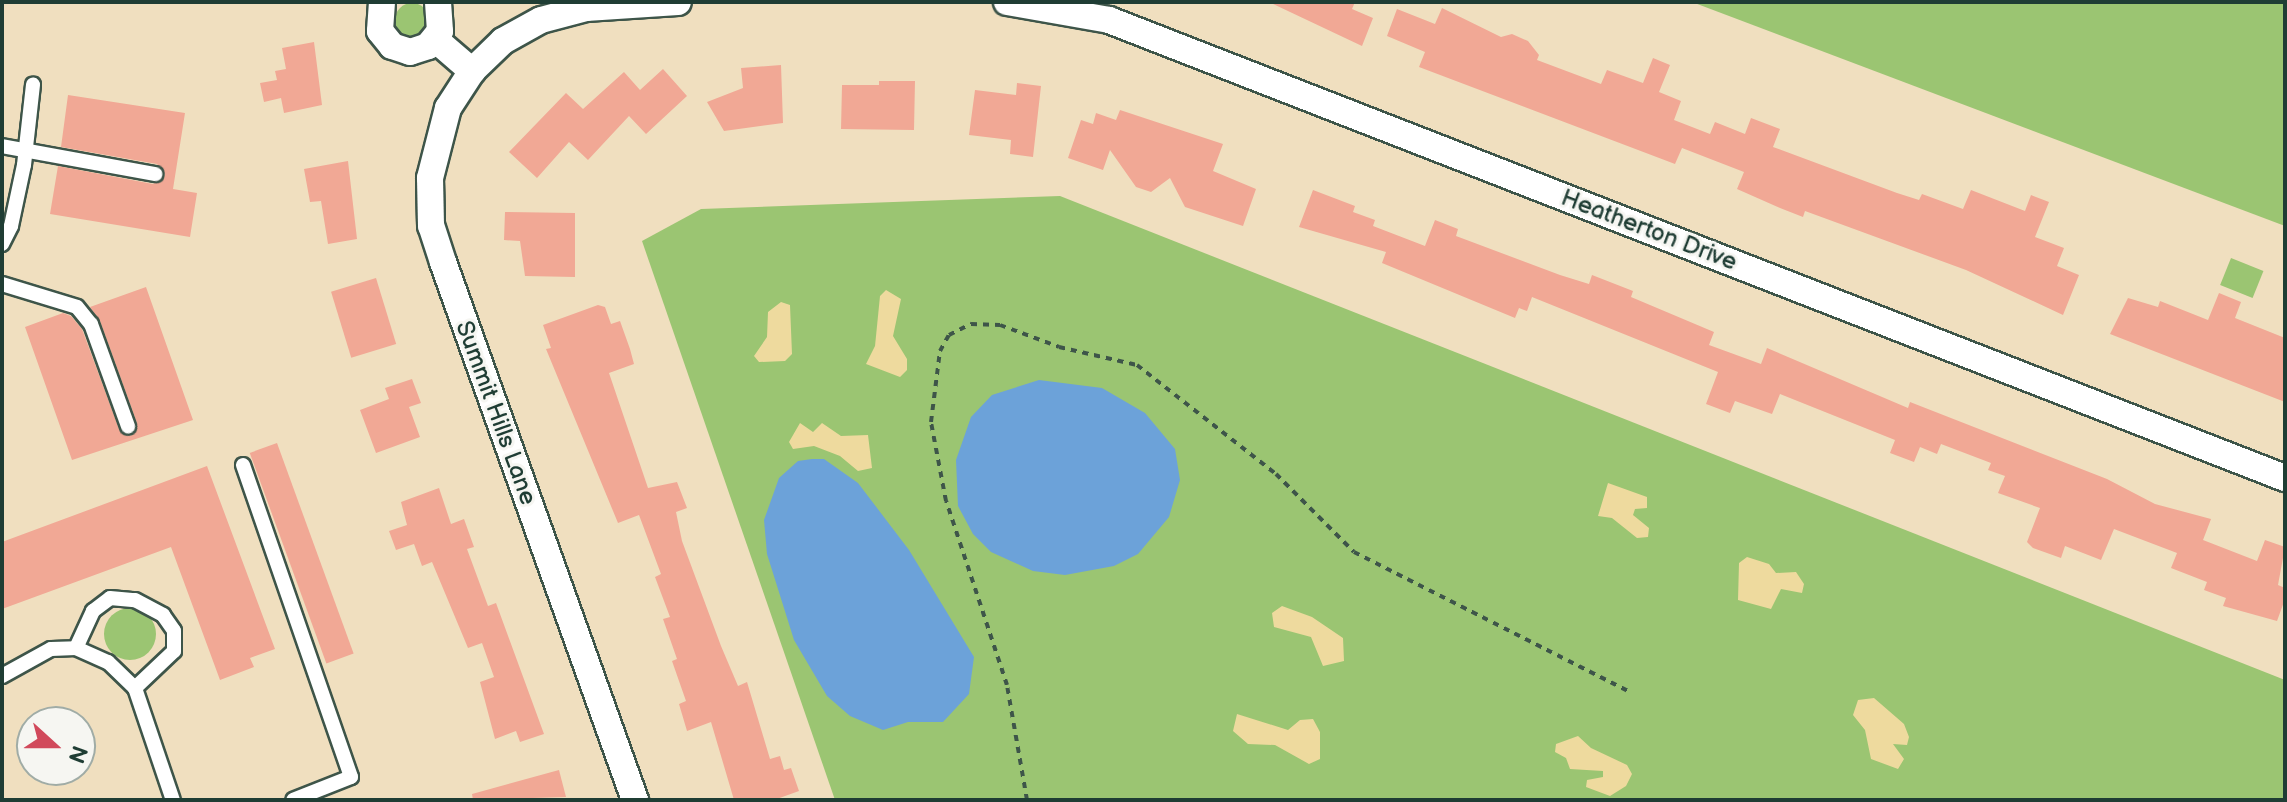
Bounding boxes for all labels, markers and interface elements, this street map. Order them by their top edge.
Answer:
street label: Heatherton Drive [1557,183,1741,277]
street label: Summit Hills Lane [449,317,543,509]
north arrow [16,706,96,786]
text: N [61,742,93,767]

